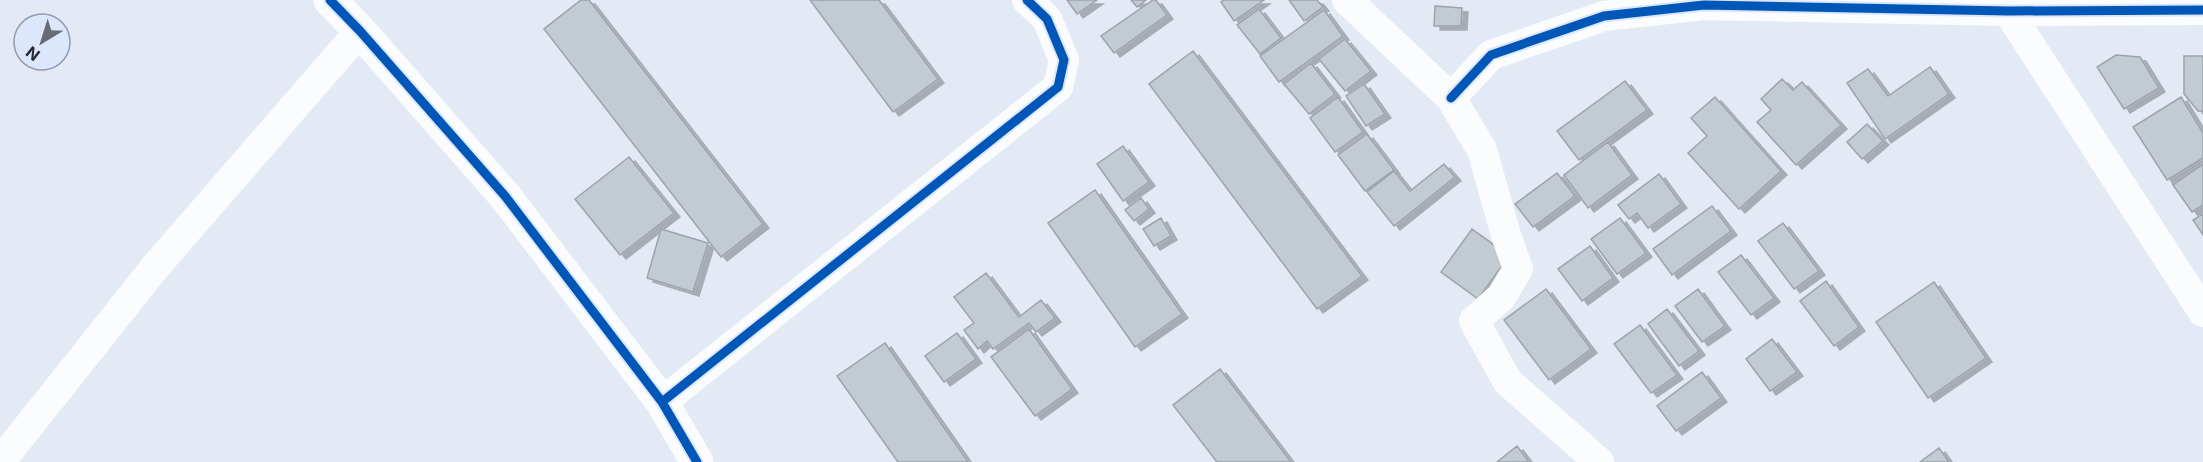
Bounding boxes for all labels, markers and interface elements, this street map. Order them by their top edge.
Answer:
north arrow [12,12,72,72]
text: N [22,42,44,65]

